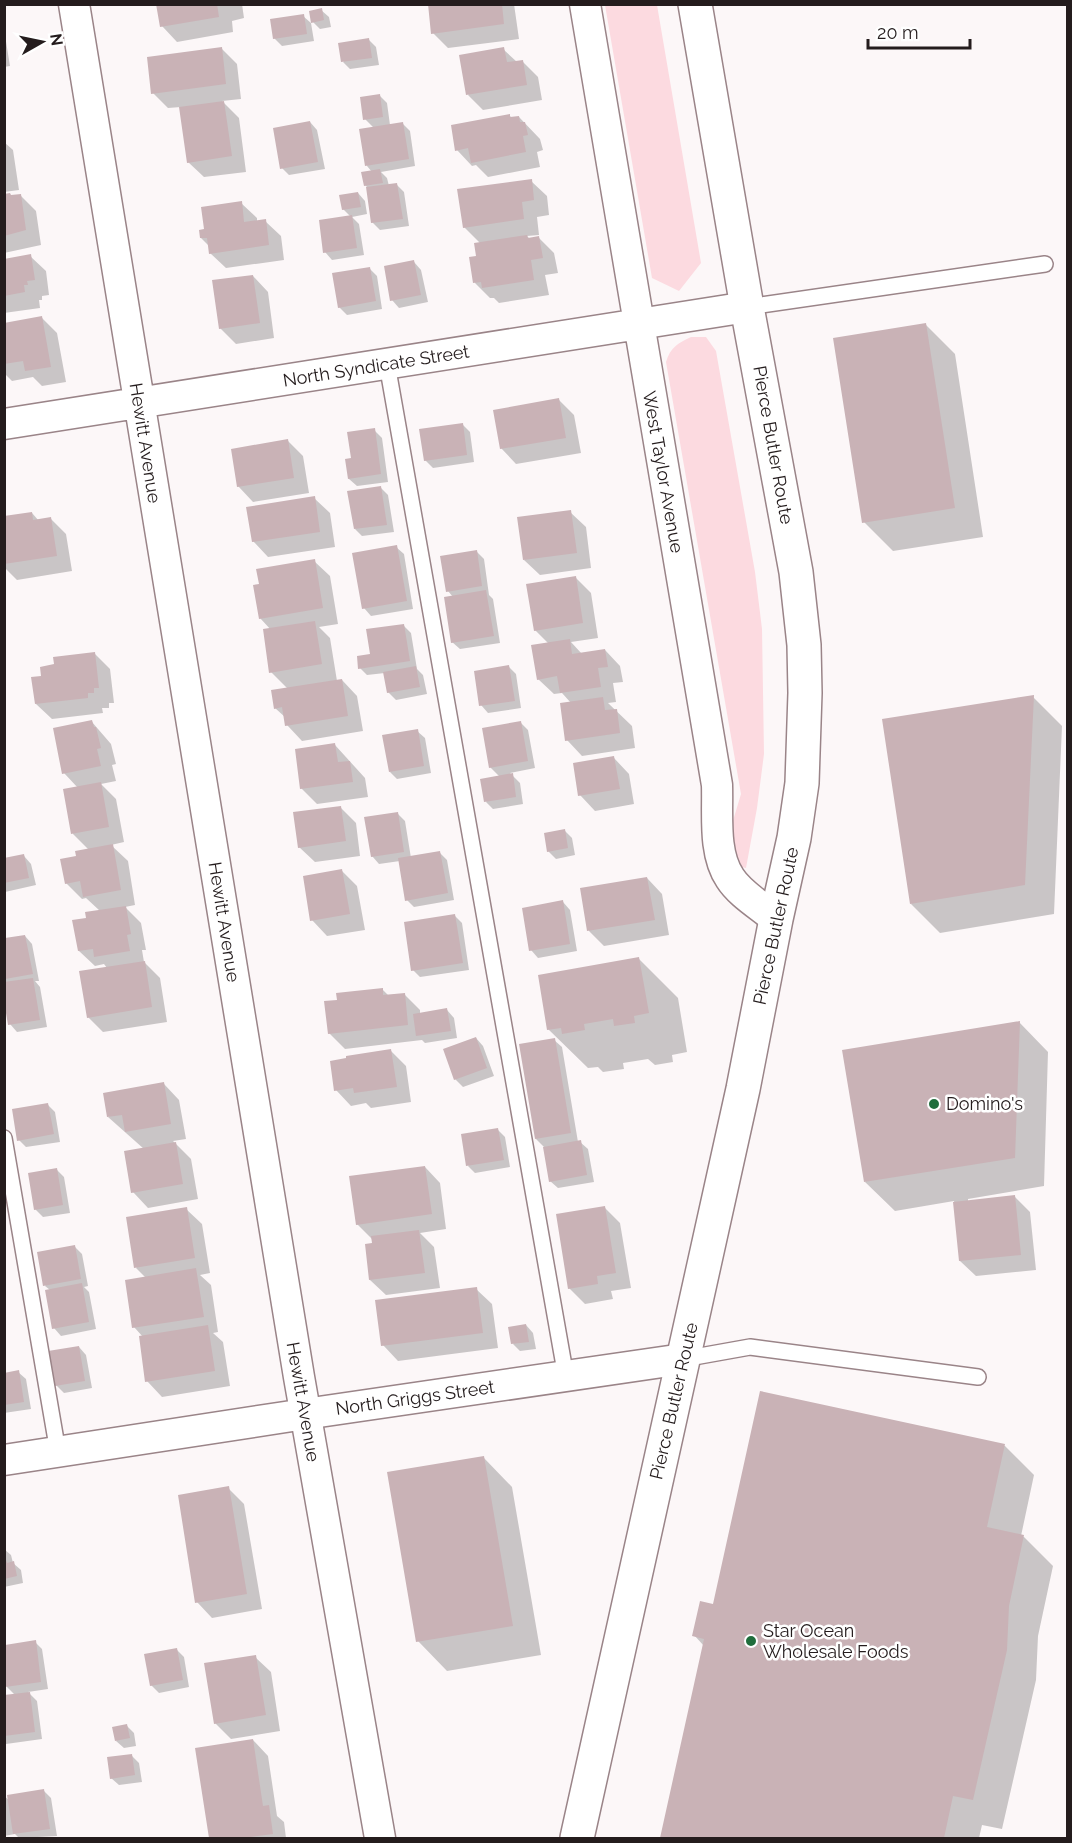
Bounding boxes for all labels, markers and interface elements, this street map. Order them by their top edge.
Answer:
north arrow [12,12,72,72]
scale bar [868,12,970,50]
text: 20 m [877,22,919,43]
text: N [46,32,67,47]
street label: North Syndicate Street [281,340,471,391]
street label: Pierce Butler Route [749,364,798,526]
street label: Hewitt Avenue [126,381,165,505]
street label: West Taylor Avenue [639,389,688,555]
street label: Pierce Butler Route [749,845,803,1007]
street label: Hewitt Avenue [205,860,244,984]
place label: Domino's [946,1093,1023,1114]
marker: Domino's [927,1097,941,1111]
street label: Pierce Butler Route [645,1320,702,1482]
street label: Hewitt Avenue [283,1340,324,1464]
street label: North Griggs Street [334,1376,496,1419]
place label: Star Ocean Wholesale Foods [763,1620,909,1662]
marker: Star Ocean Wholesale Foods [744,1634,758,1648]

